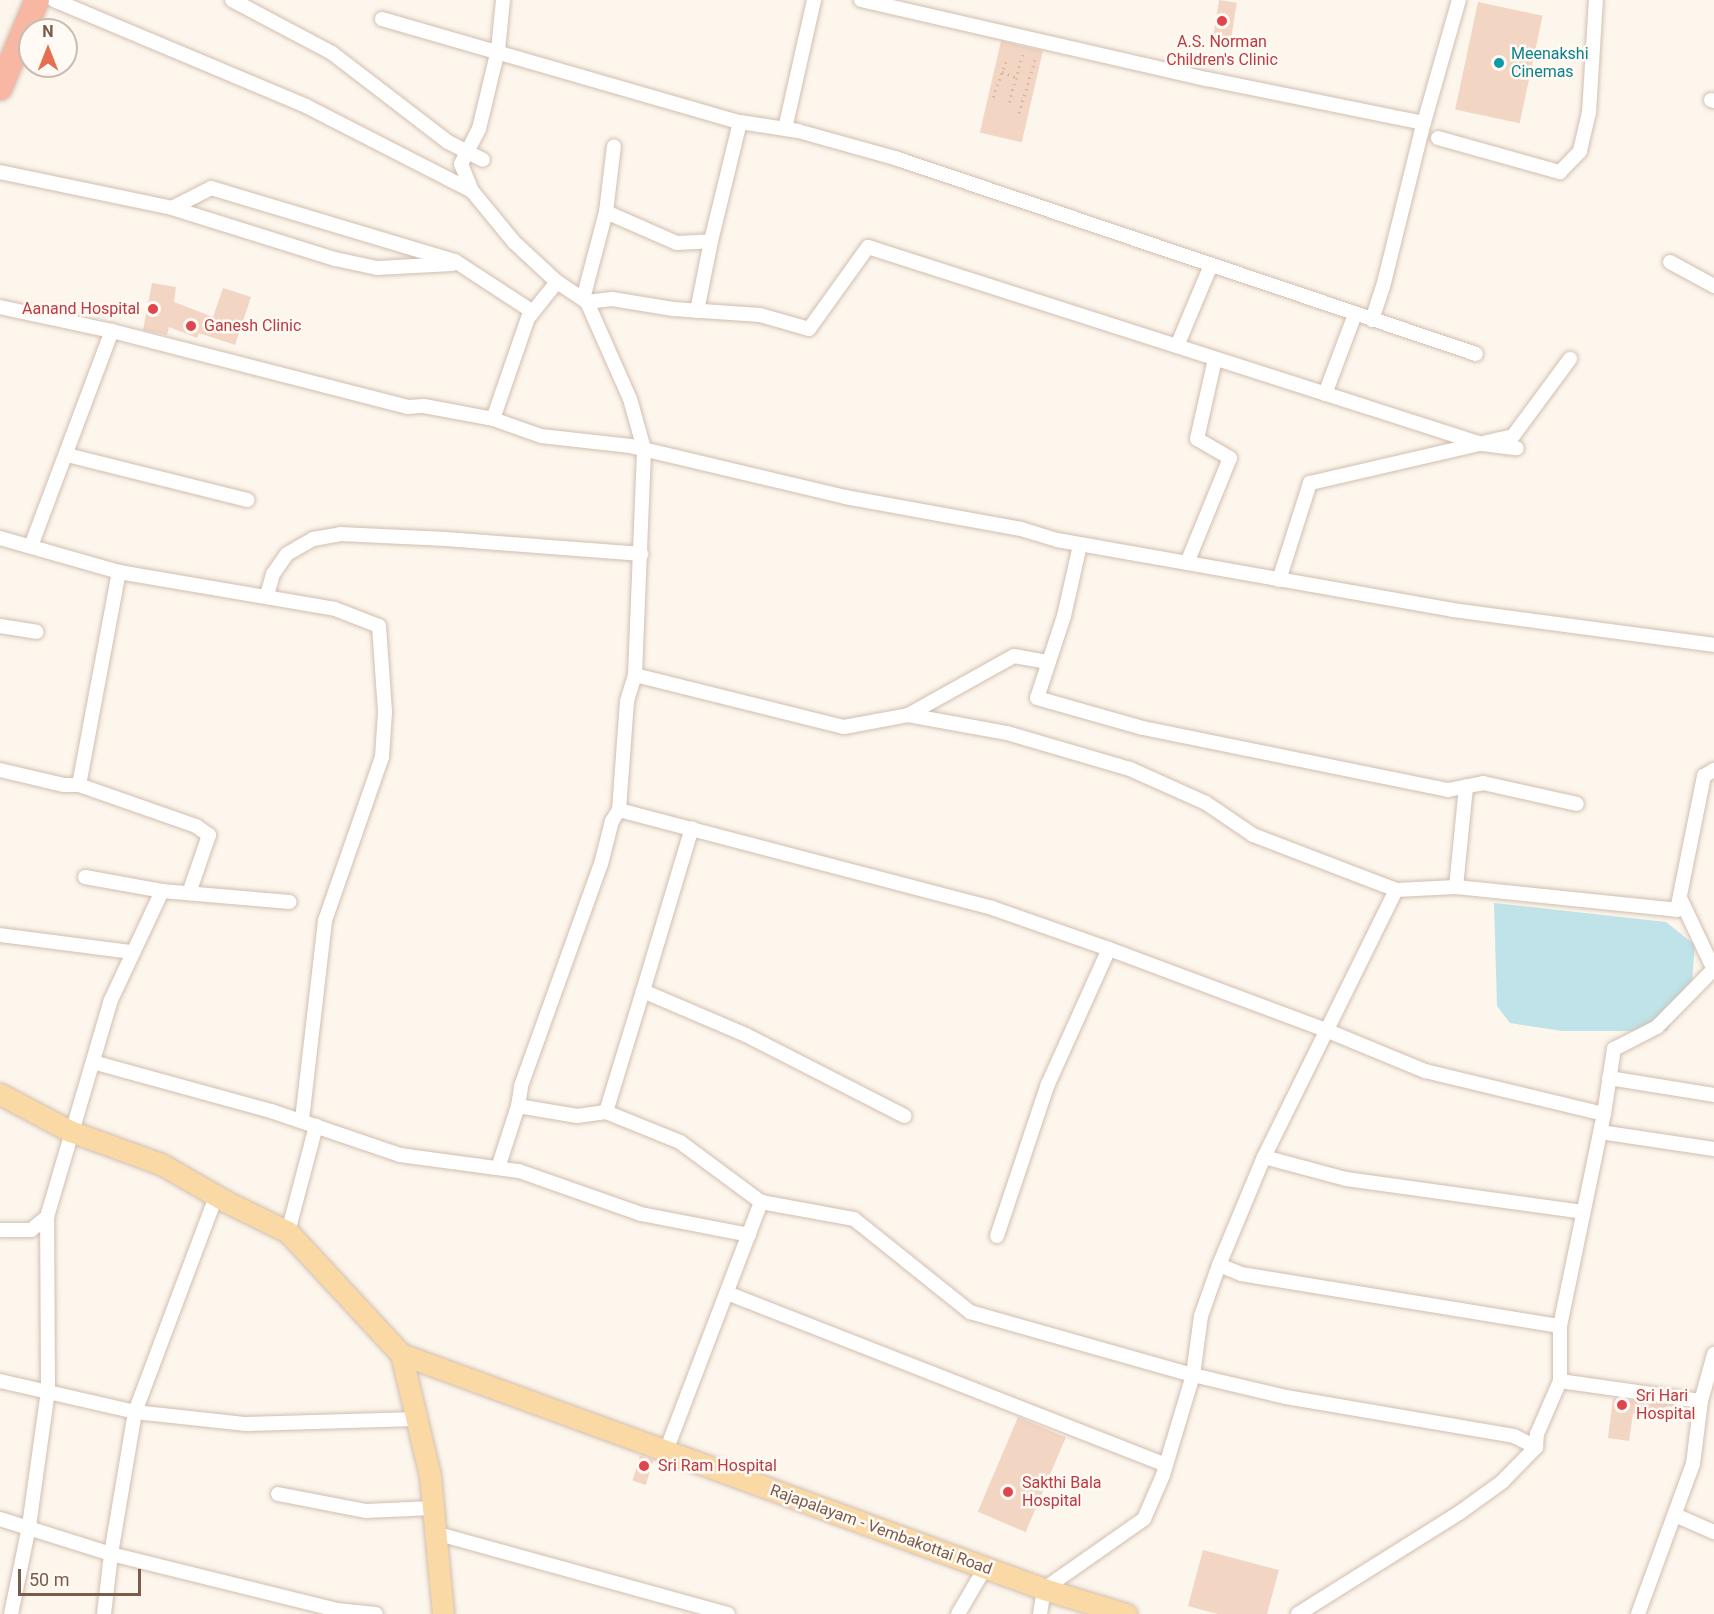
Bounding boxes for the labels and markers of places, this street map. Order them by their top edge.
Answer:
marker: A.S. Norman Children's Clinic [1213,12,1231,30]
place label: A.S. Norman Children's Clinic [1166,32,1278,70]
place label: Meenakshi Cinemas [1511,44,1589,82]
marker: Meenakshi Cinemas [1492,56,1506,70]
place label: Aanand Hospital [22,299,140,319]
marker: Aanand Hospital [144,300,162,318]
place label: Ganesh Clinic [204,316,301,336]
marker: Ganesh Clinic [182,317,200,335]
place label: Sri Hari Hospital [1636,1386,1696,1424]
marker: Sri Hari Hospital [1613,1396,1631,1414]
place label: Sri Ram Hospital [658,1456,777,1476]
marker: Sri Ram Hospital [635,1457,653,1475]
place label: Sakthi Bala Hospital [1022,1473,1101,1511]
marker: Sakthi Bala Hospital [999,1483,1017,1501]

